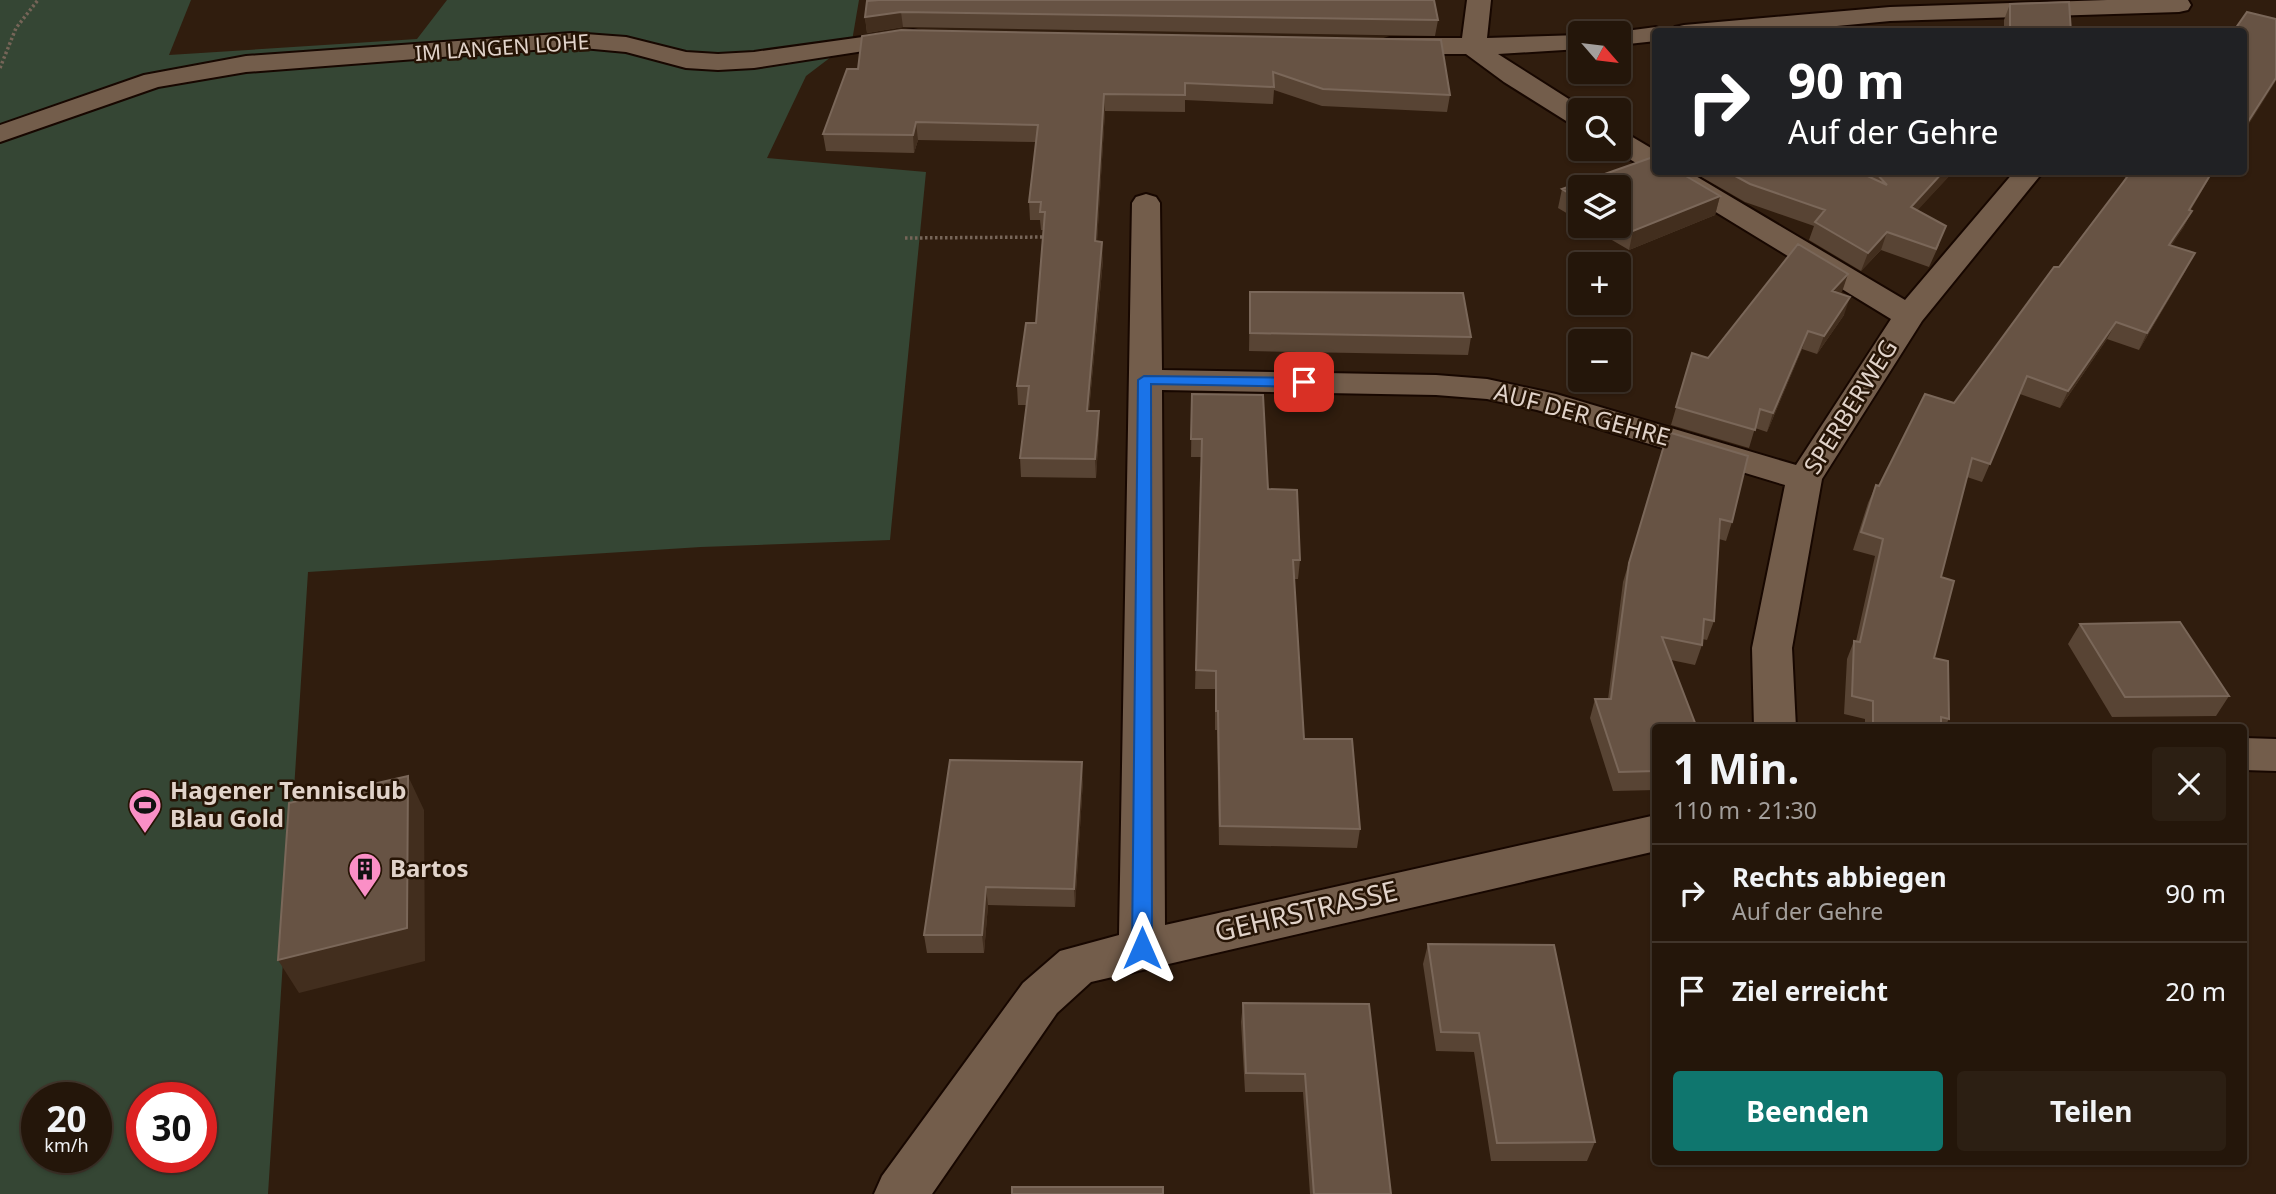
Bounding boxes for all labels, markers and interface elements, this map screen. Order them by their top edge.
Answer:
north arrow [1568,21,1631,84]
map controls [1568,21,1631,392]
street label: IM LANGEN LOHE [414,27,590,67]
text: 90 m [1788,47,1905,113]
icon: right [1673,56,1764,147]
button: search [1568,98,1631,161]
text: Auf der Gehre [1788,110,1999,153]
button: layers [1568,175,1631,238]
button: + [1568,252,1631,315]
button: − [1568,329,1631,392]
street label: SPERBERWEG [1795,333,1904,480]
pin [1274,352,1334,412]
icon: arrive [1285,363,1323,401]
street label: AUF DER GEHRE [1491,374,1674,453]
text: 1 Min. [1673,739,1799,796]
button: close [2152,747,2226,821]
place label: Hagener Tennisclub Blau Gold [170,773,406,834]
sports icon: Hagener Tennisclub Blau Gold [126,786,164,835]
text: 110 m · 21:30 [1673,794,1817,826]
building icon: Bartos [346,850,384,899]
place label: Bartos [390,851,469,884]
text: Rechts abbiegen [1732,859,1947,895]
street label: GEHRSTRASSE [1211,871,1401,950]
icon: right [1673,874,1711,912]
text: 90 m [2165,875,2226,911]
text: Auf der Gehre [1732,895,1883,927]
position arrow [1105,911,1179,985]
icon: arrive [1673,972,1711,1010]
text: Ziel erreicht [1732,973,1888,1009]
text: 20 m [2165,973,2226,1009]
button: Beenden [1673,1071,1943,1151]
button: Teilen [1957,1071,2226,1151]
speed limit sign: 30 [126,1082,217,1173]
text: 20 [46,1095,87,1142]
text: km/h [44,1133,89,1157]

